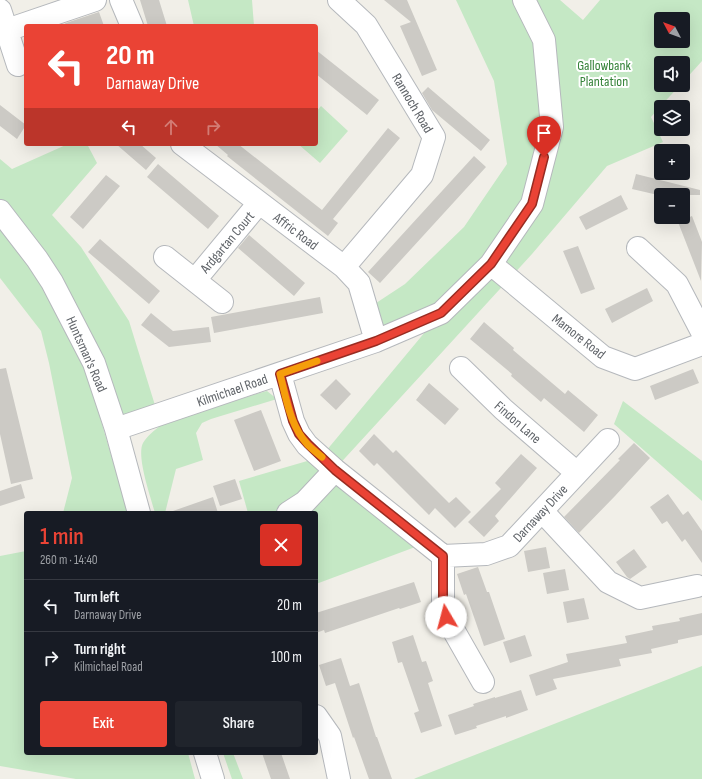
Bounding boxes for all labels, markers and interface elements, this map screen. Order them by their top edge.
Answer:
north arrow [654,12,690,48]
map controls [654,12,690,224]
text: 20 m [106,39,155,72]
icon: left [40,40,92,92]
button: sound [654,56,690,92]
park label: Gallowbank Plantation [577,57,631,90]
street label: Rannoch Road [388,70,437,136]
text: Darnaway Drive [106,73,199,94]
button: layers [654,100,690,136]
icon: left [118,116,140,138]
icon: ahead [160,116,182,138]
icon: right [202,116,224,138]
pin [527,116,561,157]
icon: arrive [533,122,555,144]
button: + [654,144,690,180]
button: − [654,188,690,224]
street label: Ardgartan Court [196,208,258,277]
street label: Affric Road [269,208,322,254]
street label: Mamore Road [548,310,609,363]
street label: Huntsman's Road [62,314,111,395]
street label: Kilmichael Road [194,370,270,411]
street label: Findon Lane [491,398,544,447]
street label: Darnaway Drive [509,481,571,546]
text: 1 min [40,522,84,551]
button: close [260,524,302,566]
text: 260 m · 14:40 [40,552,98,568]
text: Turn left [74,588,119,607]
icon: left [40,595,62,617]
text: 20 m [277,596,302,615]
position arrow [425,596,467,638]
text: Darnaway Drive [74,607,141,623]
text: Turn right [74,640,126,659]
icon: right [40,647,62,669]
text: 100 m [271,648,302,667]
text: Kilmichael Road [74,659,143,675]
button: Exit [40,701,167,747]
button: Share [175,701,302,747]

